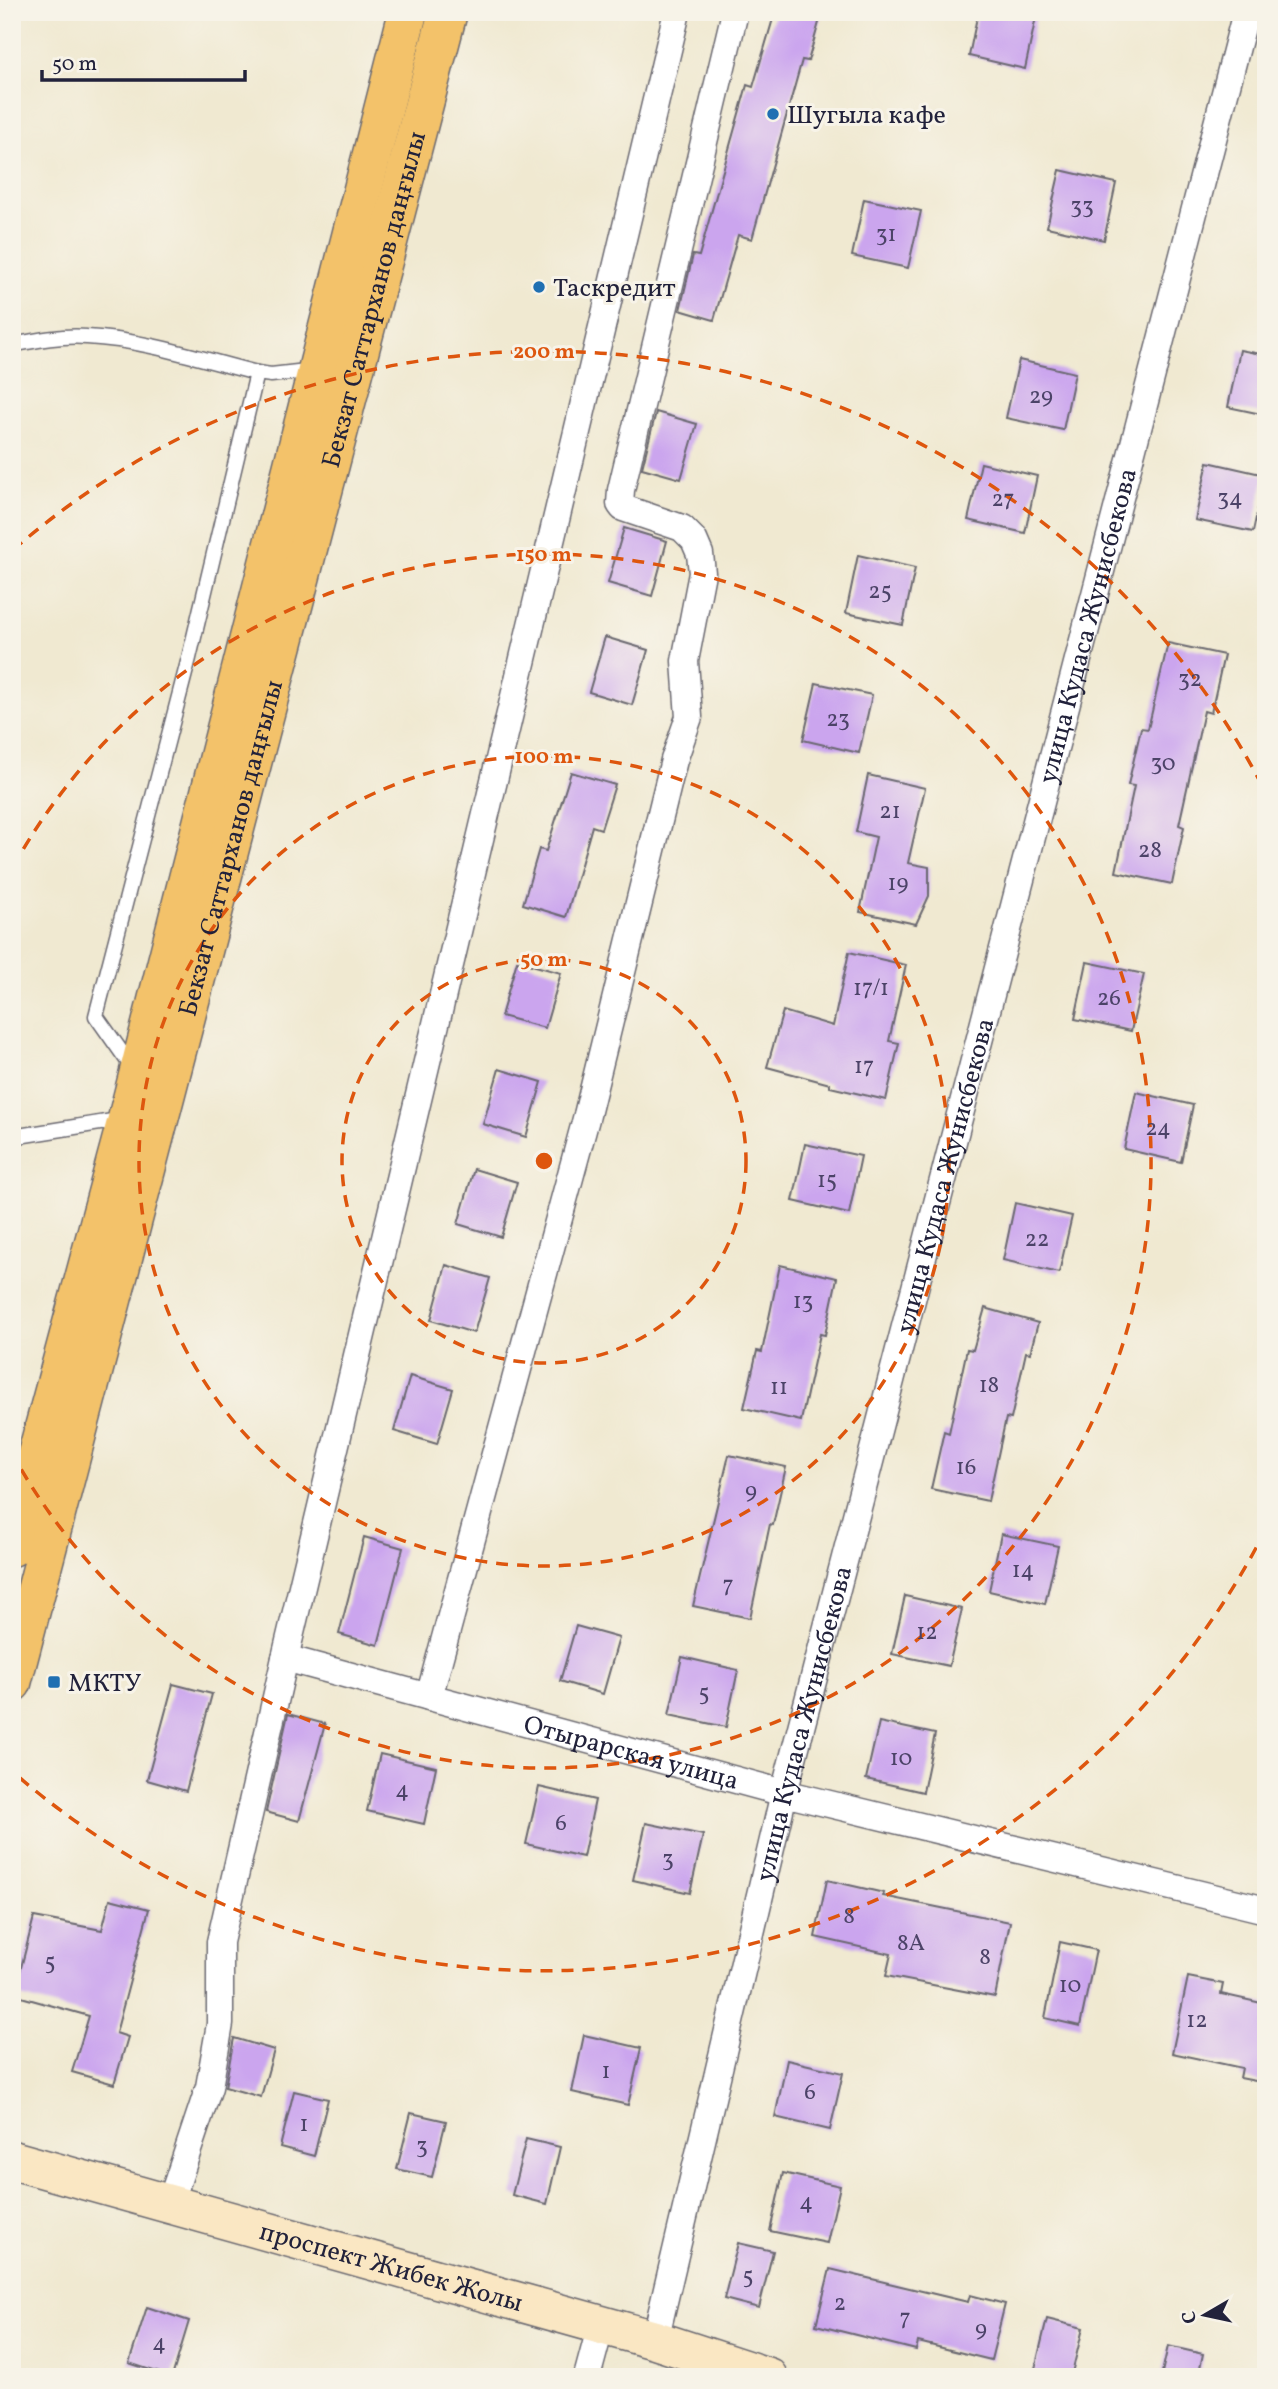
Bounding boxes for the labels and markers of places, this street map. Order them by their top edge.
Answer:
place label: Шугыла кафе [787,98,946,134]
marker: Шугыла кафе [765,106,781,122]
place label: Таскредит [553,271,676,307]
marker: Таскредит [531,279,547,295]
centre of rings [532,1149,556,1173]
place label: МКТУ [68,1666,142,1702]
marker: МКТУ [46,1674,62,1690]

